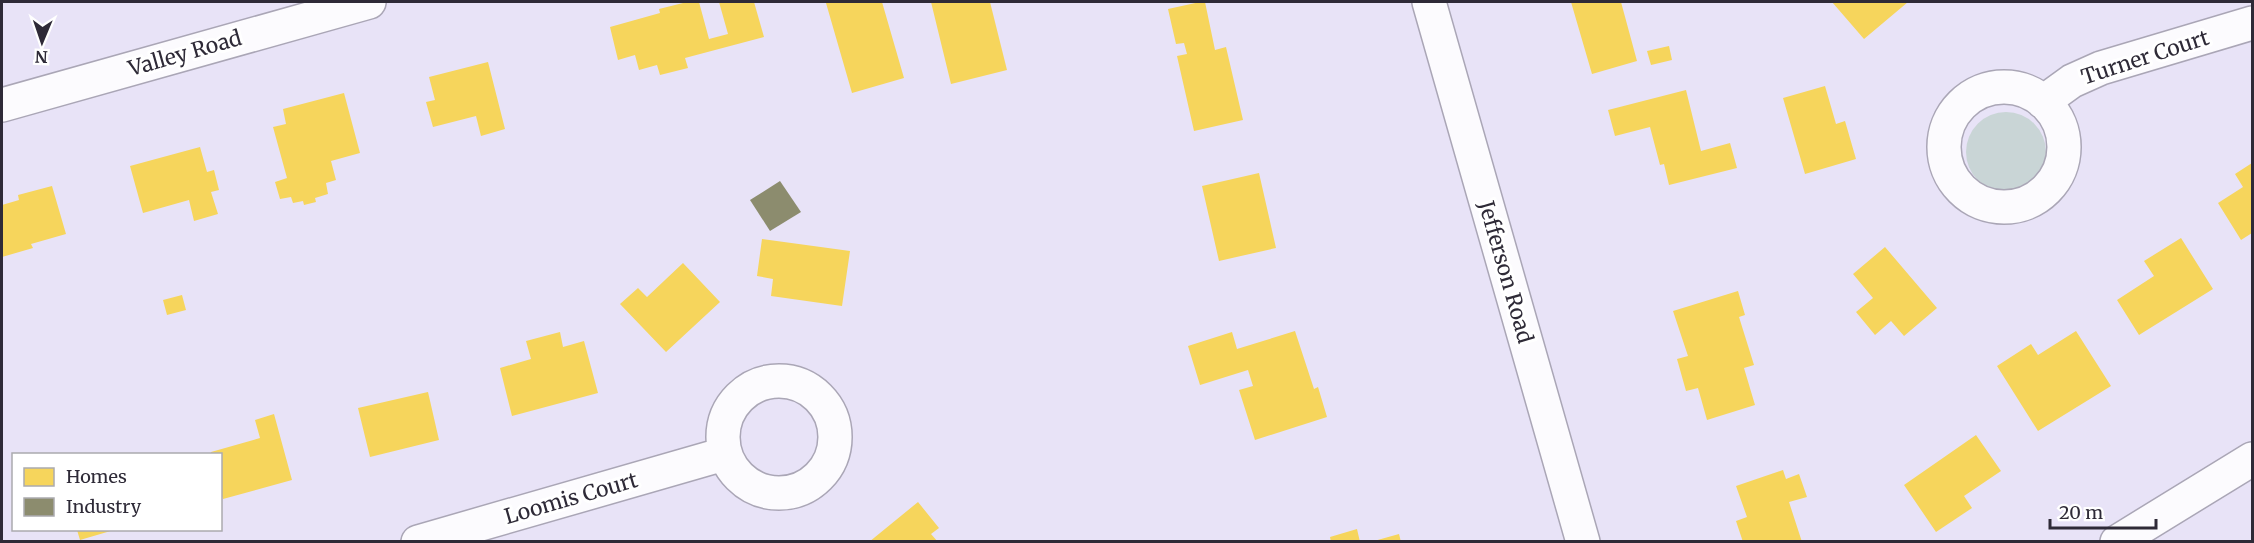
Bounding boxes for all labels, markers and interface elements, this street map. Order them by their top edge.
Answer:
north arrow [12,12,72,72]
street label: Valley Road [124,24,245,82]
street label: Turner Court [2078,24,2212,90]
text: N [34,47,48,67]
street label: Jefferson Road [1473,197,1539,347]
legend [12,453,222,531]
text: Homes [66,465,127,488]
street label: Loomis Court [501,466,641,530]
scale bar [2050,492,2156,530]
text: Industry [66,495,142,518]
text: 20 m [2059,501,2103,524]

